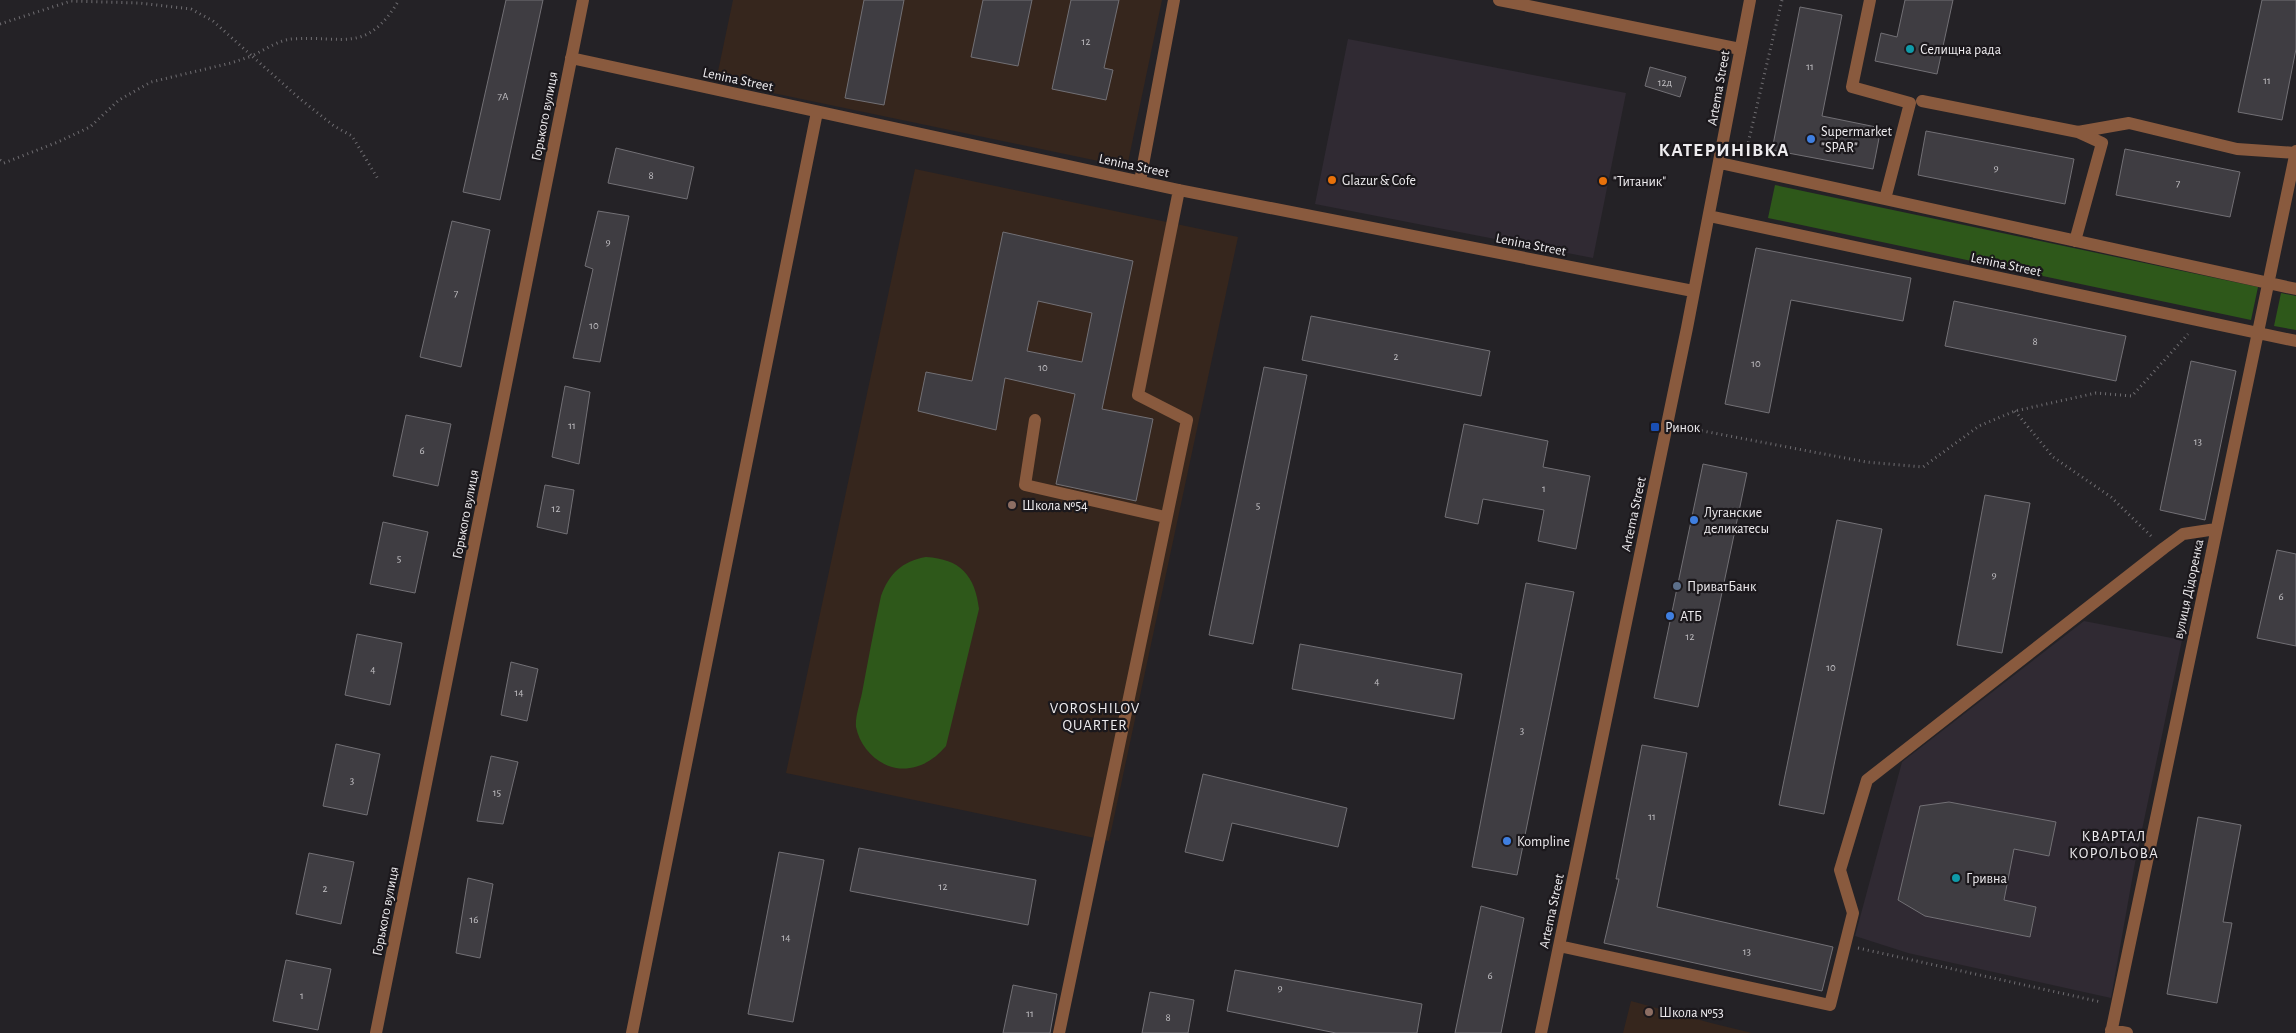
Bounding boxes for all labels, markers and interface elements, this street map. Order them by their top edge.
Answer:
house number: 12 [1082,36,1090,47]
marker: Селищна рада [1904,43,1916,55]
place label: Селищна рада [1920,43,2002,57]
street label: Artema Street [1705,49,1733,127]
house number: 11 [1806,61,1814,72]
street label: Lenina Street [701,66,775,94]
street label: Горького вулиця [529,70,560,162]
house number: 11 [2263,75,2271,86]
house number: 12д [1658,77,1673,88]
house number: 7А [497,91,509,102]
place label: Supermarket "SPAR" [1821,125,1893,155]
marker: Supermarket "SPAR" [1805,133,1817,145]
district label: КАТЕРИНІВКА [1659,141,1789,160]
street label: Lenina Street [1097,152,1171,180]
house number: 9 [1993,162,1999,173]
house number: 8 [648,170,654,181]
marker: Glazur & Cofe [1326,174,1338,186]
place label: Glazur & Cofe [1342,174,1416,188]
marker: "Титаник" [1597,175,1609,187]
place label: "Титаник" [1613,175,1666,189]
house number: 7 [2176,178,2181,189]
street label: Lenina Street [1494,231,1568,259]
house number: 9 [605,236,611,247]
street label: Lenina Street [1969,251,2043,279]
house number: 7 [454,288,459,299]
house number: 10 [589,320,599,331]
house number: 8 [2032,336,2038,347]
house number: 2 [1393,351,1399,362]
house number: 10 [1751,358,1761,369]
house number: 10 [1038,362,1048,373]
house number: 11 [568,420,576,431]
marker: Ринок [1649,421,1661,433]
place label: Ринок [1665,421,1701,435]
house number: 13 [2194,436,2203,447]
house number: 6 [419,445,425,456]
street label: Горького вулиця [450,468,481,560]
street label: Artema Street [1619,475,1649,553]
house number: 1 [1542,483,1546,494]
marker: Школа №54 [1006,499,1018,511]
place label: Школа №54 [1022,499,1088,513]
house number: 5 [1256,500,1261,511]
house number: 12 [552,503,560,514]
place label: Луганские деликатесы [1704,506,1769,536]
marker: Луганские деликатесы [1688,514,1700,526]
street label: вулиця Дідоренка [2172,537,2207,640]
house number: 5 [397,553,402,564]
house number: 9 [1991,569,1997,580]
marker: ПриватБанк [1671,580,1683,592]
place label: ПриватБанк [1687,580,1757,594]
house number: 6 [2278,591,2284,602]
marker: АТБ [1664,610,1676,622]
place label: АТБ [1680,610,1702,624]
house number: 12 [1686,631,1694,642]
house number: 10 [1826,662,1836,673]
house number: 4 [370,664,376,675]
house number: 4 [1374,676,1380,687]
house number: 14 [514,687,524,698]
district label: VOROSHILOV QUARTER [1050,701,1140,733]
house number: 3 [1520,725,1525,736]
house number: 3 [350,775,355,786]
house number: 15 [493,787,502,798]
house number: 11 [1648,811,1656,822]
district label: КВАРТАЛ КОРОЛЬОВА [2069,829,2159,861]
marker: Kompline [1501,835,1513,847]
place label: Kompline [1517,835,1570,849]
street label: Горького вулиця [370,865,401,957]
street label: Artema Street [1537,872,1567,950]
marker: Гривна [1950,872,1962,884]
place label: Гривна [1966,872,2007,886]
house number: 12 [939,881,947,892]
house number: 2 [322,883,328,894]
house number: 16 [470,914,478,925]
house number: 14 [781,932,791,943]
house number: 13 [1743,946,1752,957]
house number: 6 [1487,970,1493,981]
house number: 9 [1277,982,1283,993]
house number: 1 [300,990,304,1001]
marker: Школа №53 [1643,1006,1655,1018]
place label: Школа №53 [1659,1006,1724,1020]
house number: 11 [1026,1008,1034,1019]
house number: 8 [1165,1012,1171,1023]

